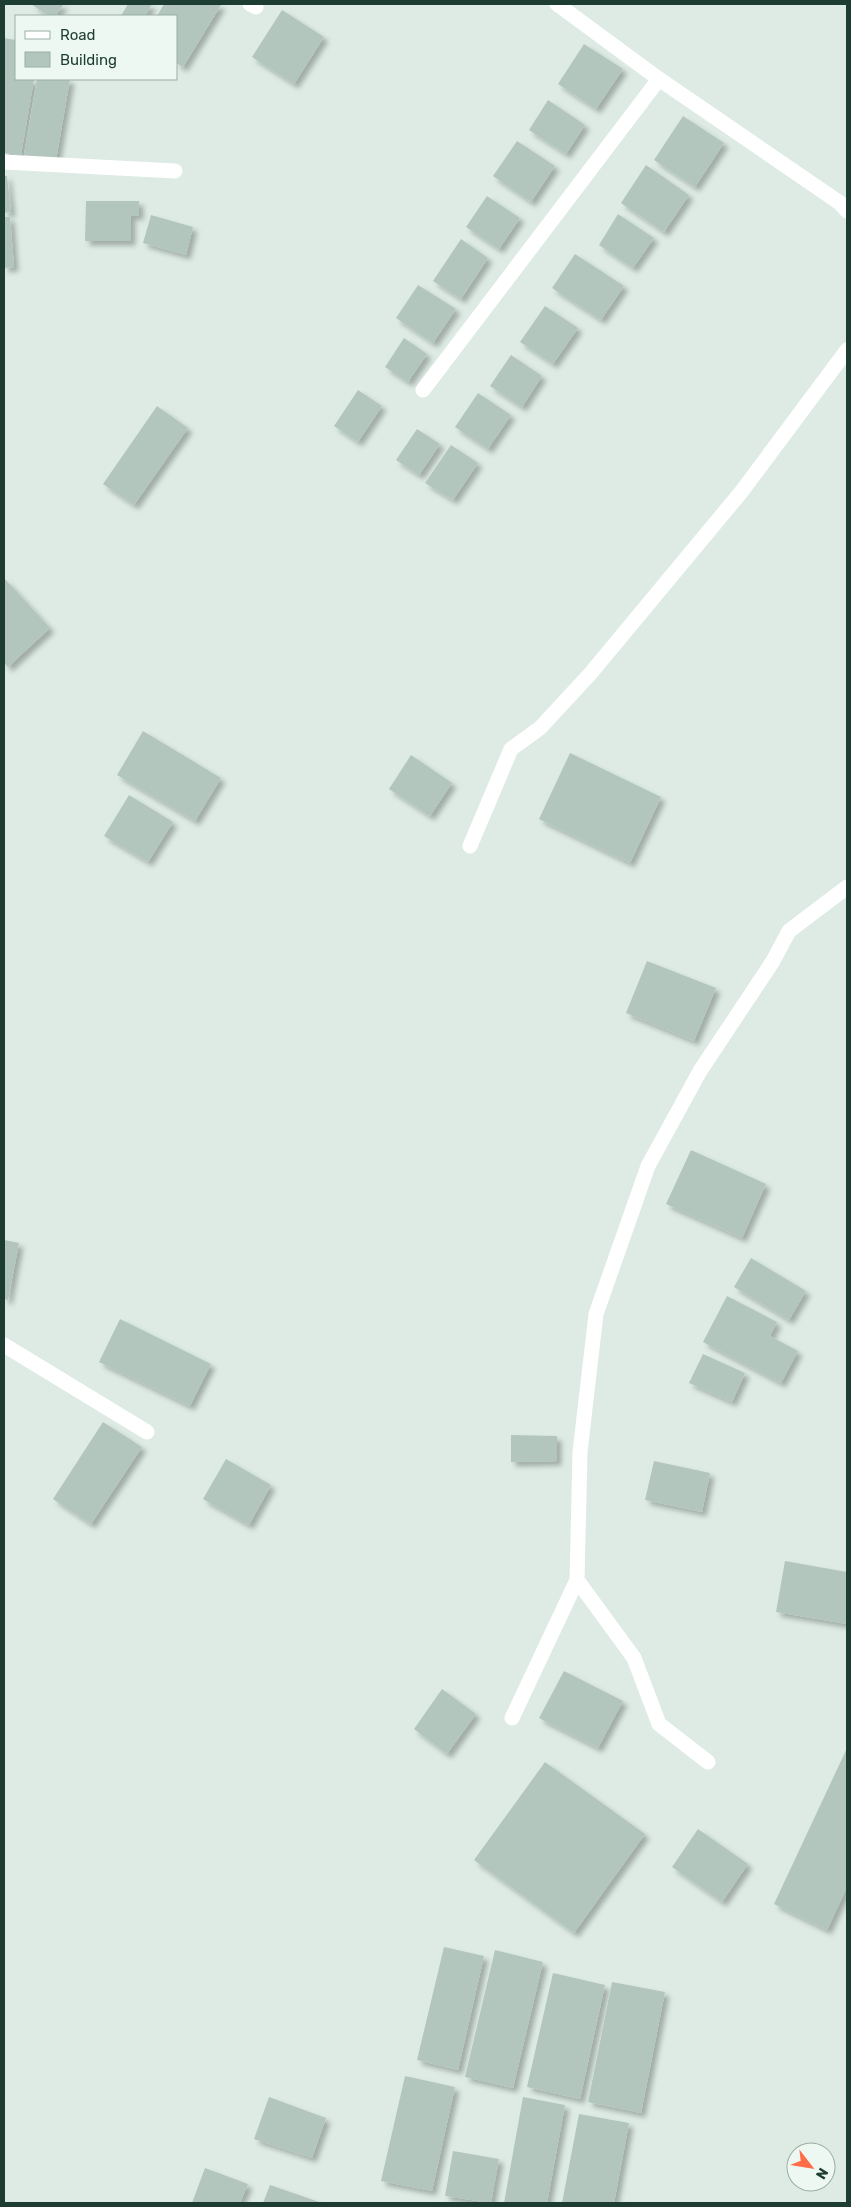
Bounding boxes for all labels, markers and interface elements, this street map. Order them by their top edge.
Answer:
legend [15,15,178,80]
text: Road [60,26,96,44]
text: Building [60,51,117,69]
north arrow [786,2142,836,2192]
text: N [812,2165,832,2182]

